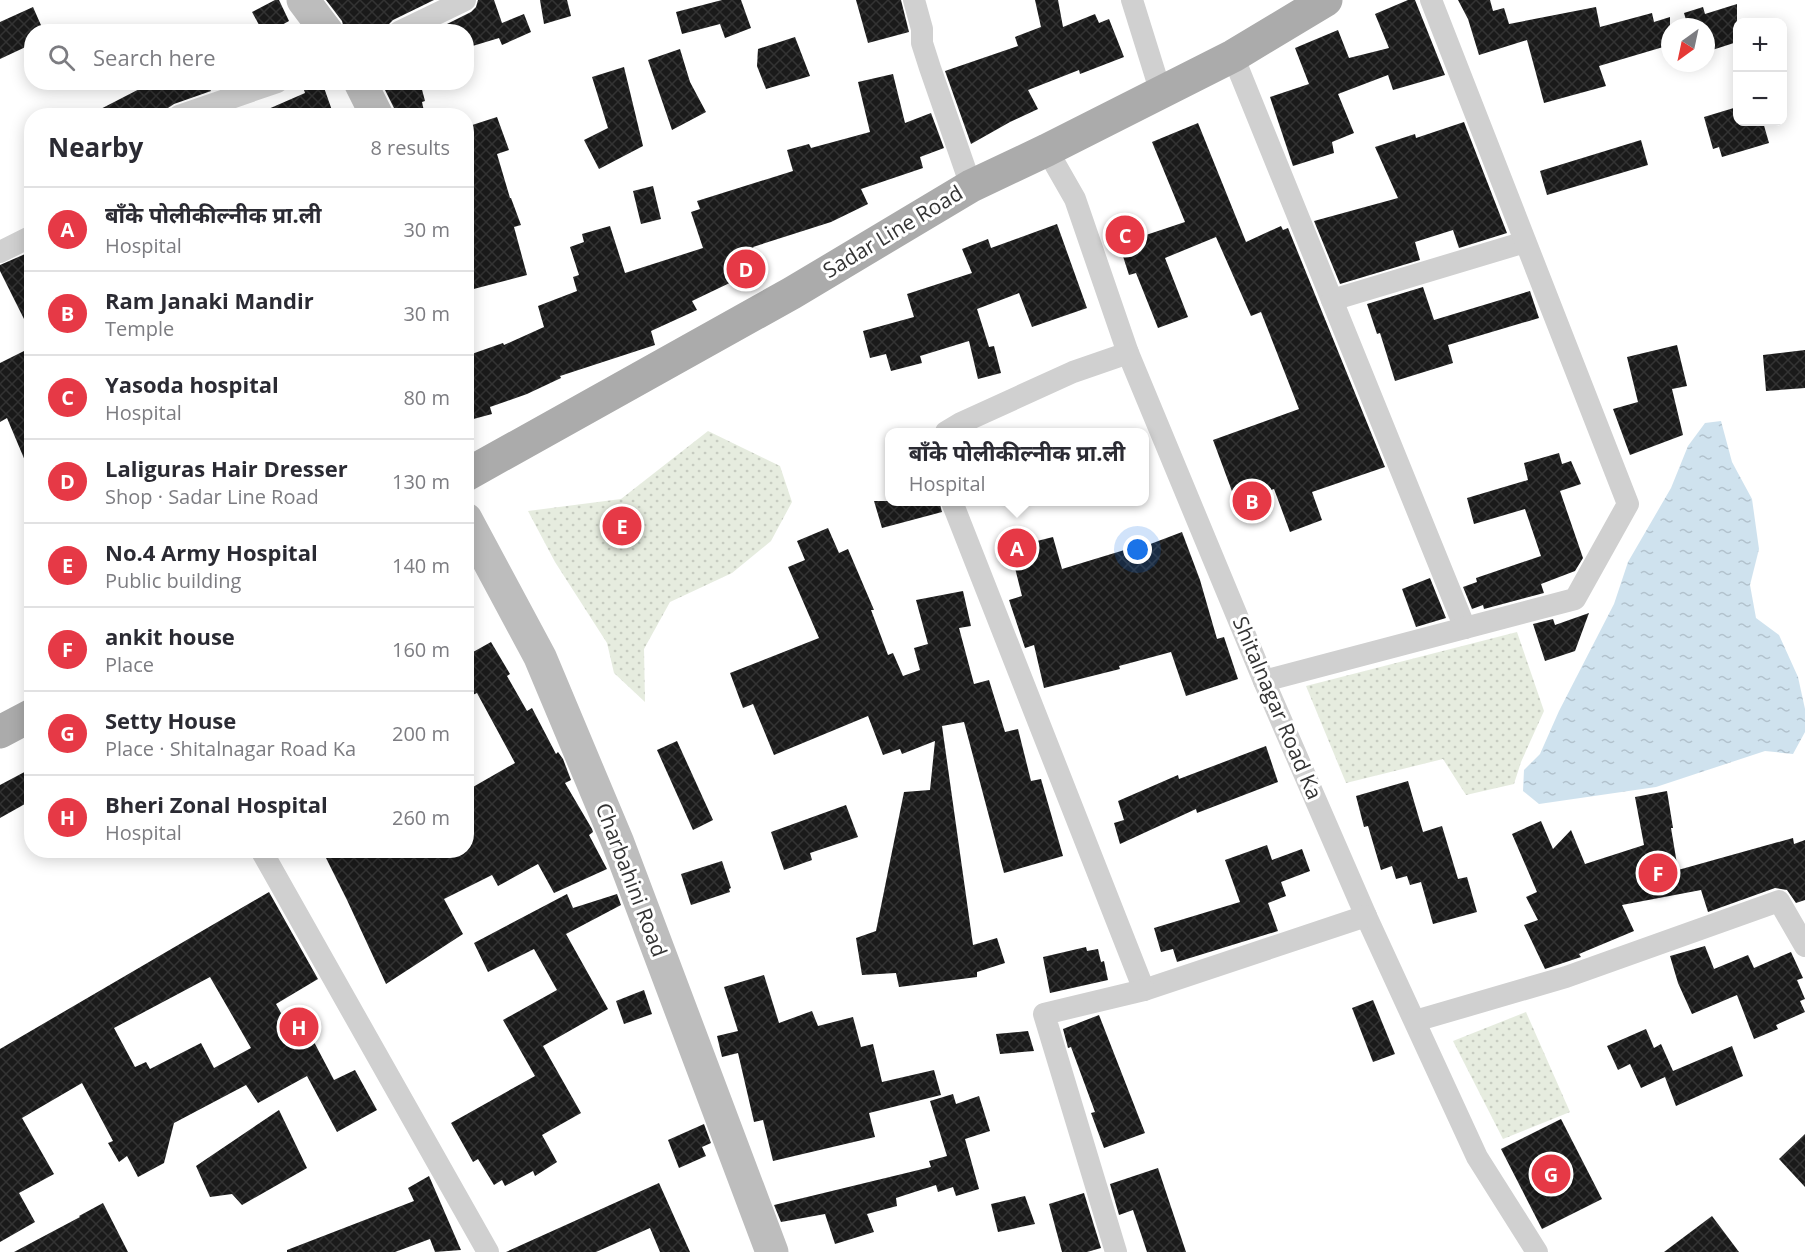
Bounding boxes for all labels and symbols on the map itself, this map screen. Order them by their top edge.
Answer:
north arrow [1661,18,1715,72]
street label: Sadar Line Road [817,178,968,284]
pin: C [1106,212,1144,258]
pin: D [726,246,766,292]
pin: B [1232,478,1272,524]
pin: E [602,504,642,548]
pin: A [998,526,1036,570]
your location [1123,535,1152,564]
street label: Shitalnagar Road Ka [1227,612,1329,803]
street label: Charbahini Road [590,799,674,961]
pin: F [1638,850,1678,896]
pin: H [280,1004,318,1050]
pin: G [1532,1152,1570,1196]

